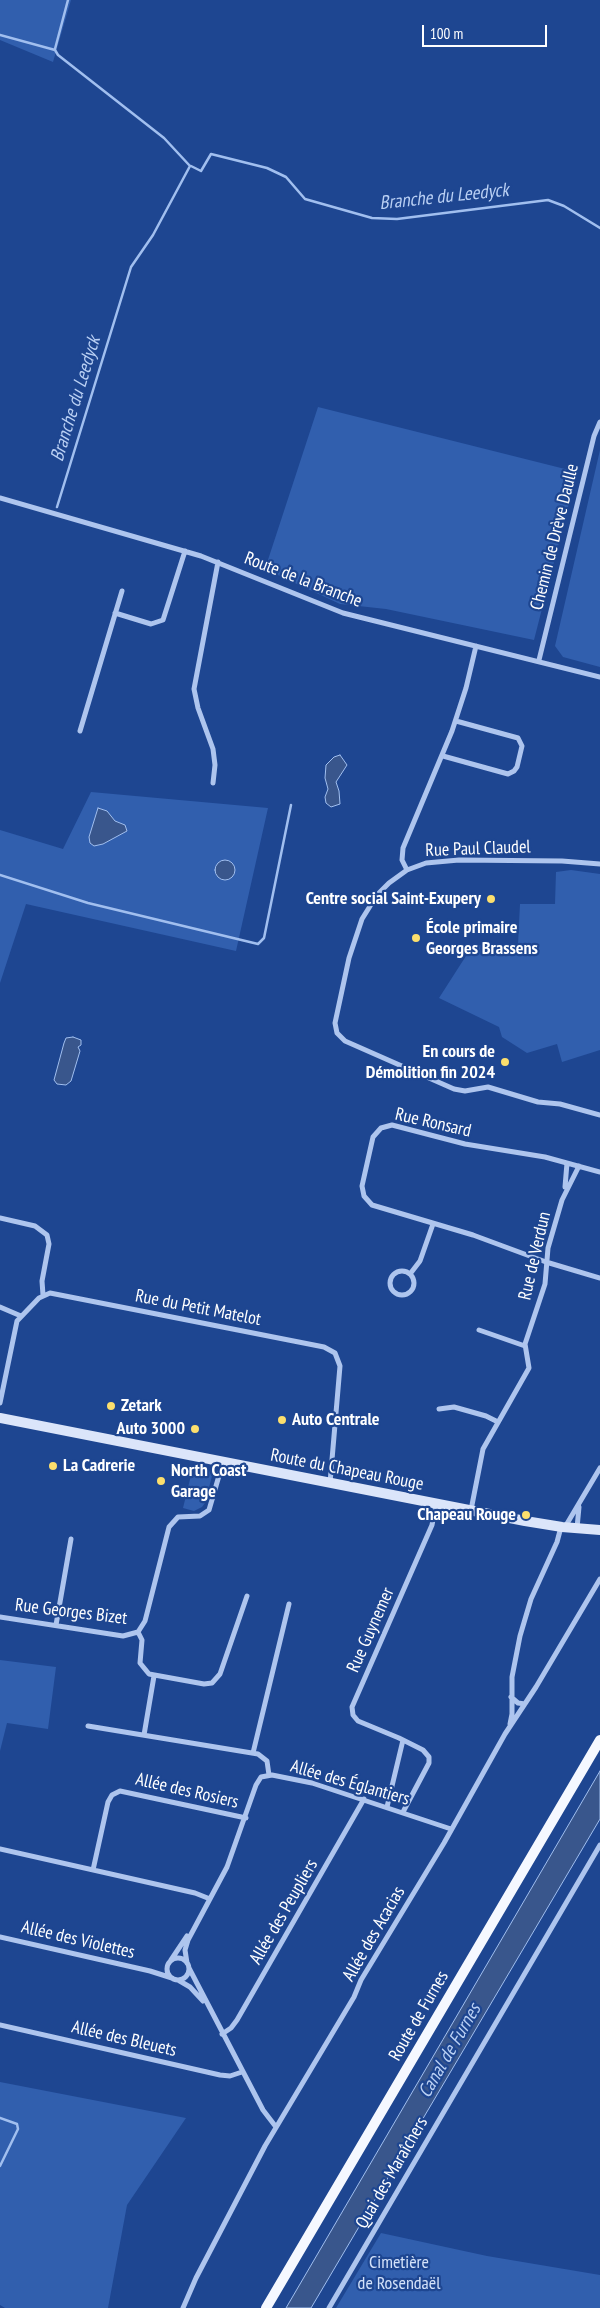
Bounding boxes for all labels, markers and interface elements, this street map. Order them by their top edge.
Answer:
scale bar [425,15,550,47]
text: 100 m [430,24,463,43]
water label: Branche du Leedyck [378,179,510,215]
water label: Branche du Leedyck [46,334,106,464]
street label: Chemin de Drève Daulle [526,462,584,612]
street label: Route de la Branche [241,548,365,612]
street label: Rue Paul Claudel [425,836,531,862]
place label: Centre social Saint-Exupery [306,888,481,910]
marker: Centre social Saint-Exupery [485,893,497,905]
place label: École primaire Georges Brassens [426,917,538,960]
marker: École primaire Georges Brassens [410,932,422,944]
place label: En cours de Démolition fin 2024 [366,1041,495,1084]
marker: En cours de Démolition fin 2024 [499,1056,511,1068]
street label: Rue Ronsard [393,1104,473,1142]
street label: Rue de Verdun [514,1210,556,1302]
street label: Rue du Petit Matelot [133,1285,263,1331]
place label: Zetark [121,1395,162,1417]
marker: Zetark [105,1400,117,1412]
place label: Auto Centrale [292,1409,379,1431]
marker: Auto Centrale [276,1414,288,1426]
place label: Auto 3000 [117,1418,185,1440]
marker: Auto 3000 [189,1423,201,1435]
street label: Route du Chapeau Rouge [269,1445,425,1495]
place label: La Cadrerie [63,1455,135,1477]
marker: La Cadrerie [47,1460,59,1472]
place label: North Coast Garage [171,1460,246,1502]
marker: North Coast Garage [155,1475,167,1487]
place label: Chapeau Rouge [417,1504,516,1526]
marker: Chapeau Rouge [520,1509,532,1521]
street label: Rue Guynemer [343,1584,399,1676]
street label: Rue Georges Bizet [14,1594,128,1630]
street label: Allée des Églantiers [288,1756,412,1810]
street label: Allée des Rosiers [134,1769,240,1813]
street label: Allée des Peupliers [245,1856,323,1968]
street label: Allée des Acacias [338,1883,410,1985]
street label: Allée des Violettes [19,1916,137,1964]
street label: Route de Furnes [385,1967,453,2065]
water label: Canal de Furnes [414,2000,486,2102]
street label: Allée des Bleuets [69,2016,179,2062]
street label: Quai des Maraîchers [351,2113,433,2233]
park label: Cimetière de Rosendaël [358,2252,440,2294]

